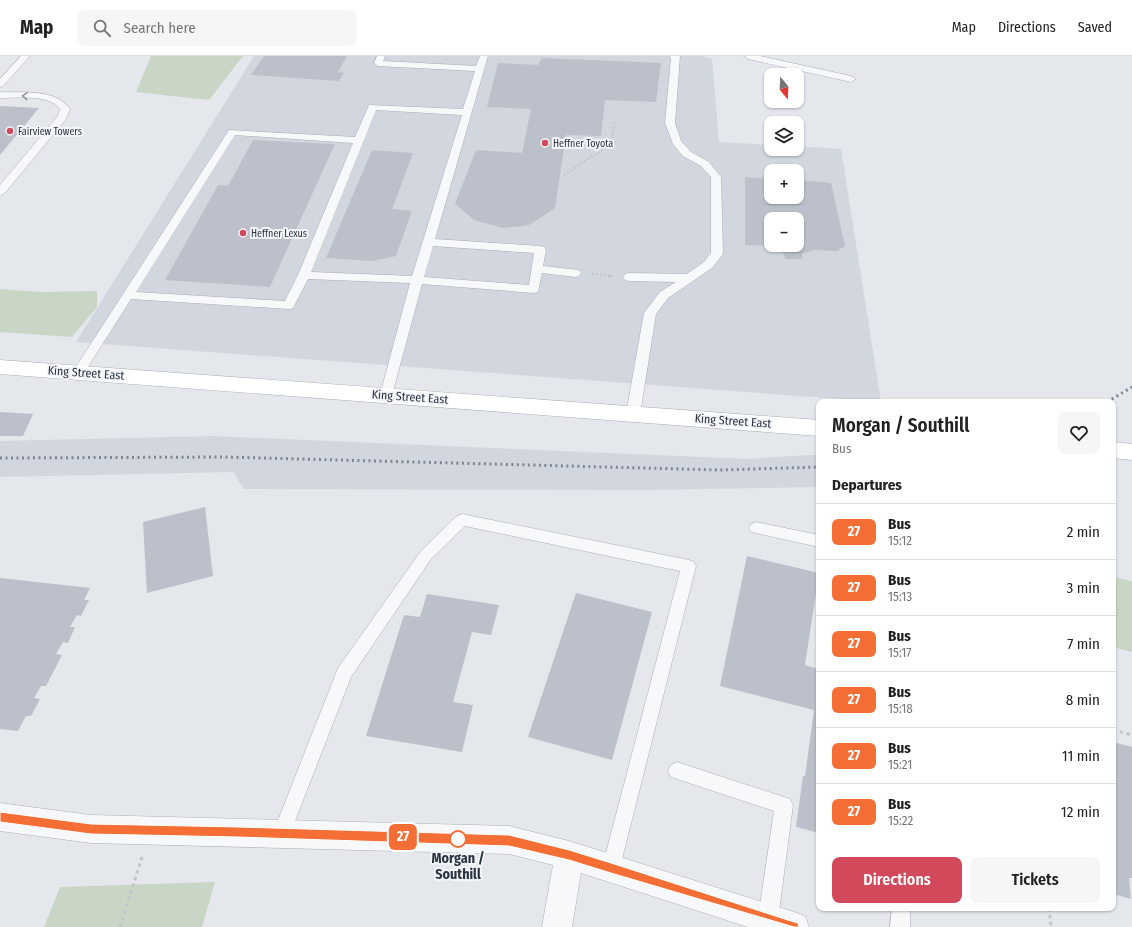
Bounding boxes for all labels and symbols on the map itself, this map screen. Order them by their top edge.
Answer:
north arrow [764,68,804,108]
one-way arrow [22,92,28,100]
marker: Fairview Towers [5,126,15,136]
place label: Fairview Towers [18,126,82,138]
marker: Heffner Toyota [540,138,550,148]
place label: Heffner Toyota [553,138,613,150]
marker: Heffner Lexus [238,228,248,238]
place label: Heffner Lexus [251,228,307,240]
street label: King Street East [47,363,125,383]
street label: King Street East [371,387,449,407]
street label: King Street East [694,411,772,431]
line badge: 27 [385,824,421,850]
marker: Morgan / Southill [449,830,467,848]
place label: Morgan / Southill [432,850,484,883]

